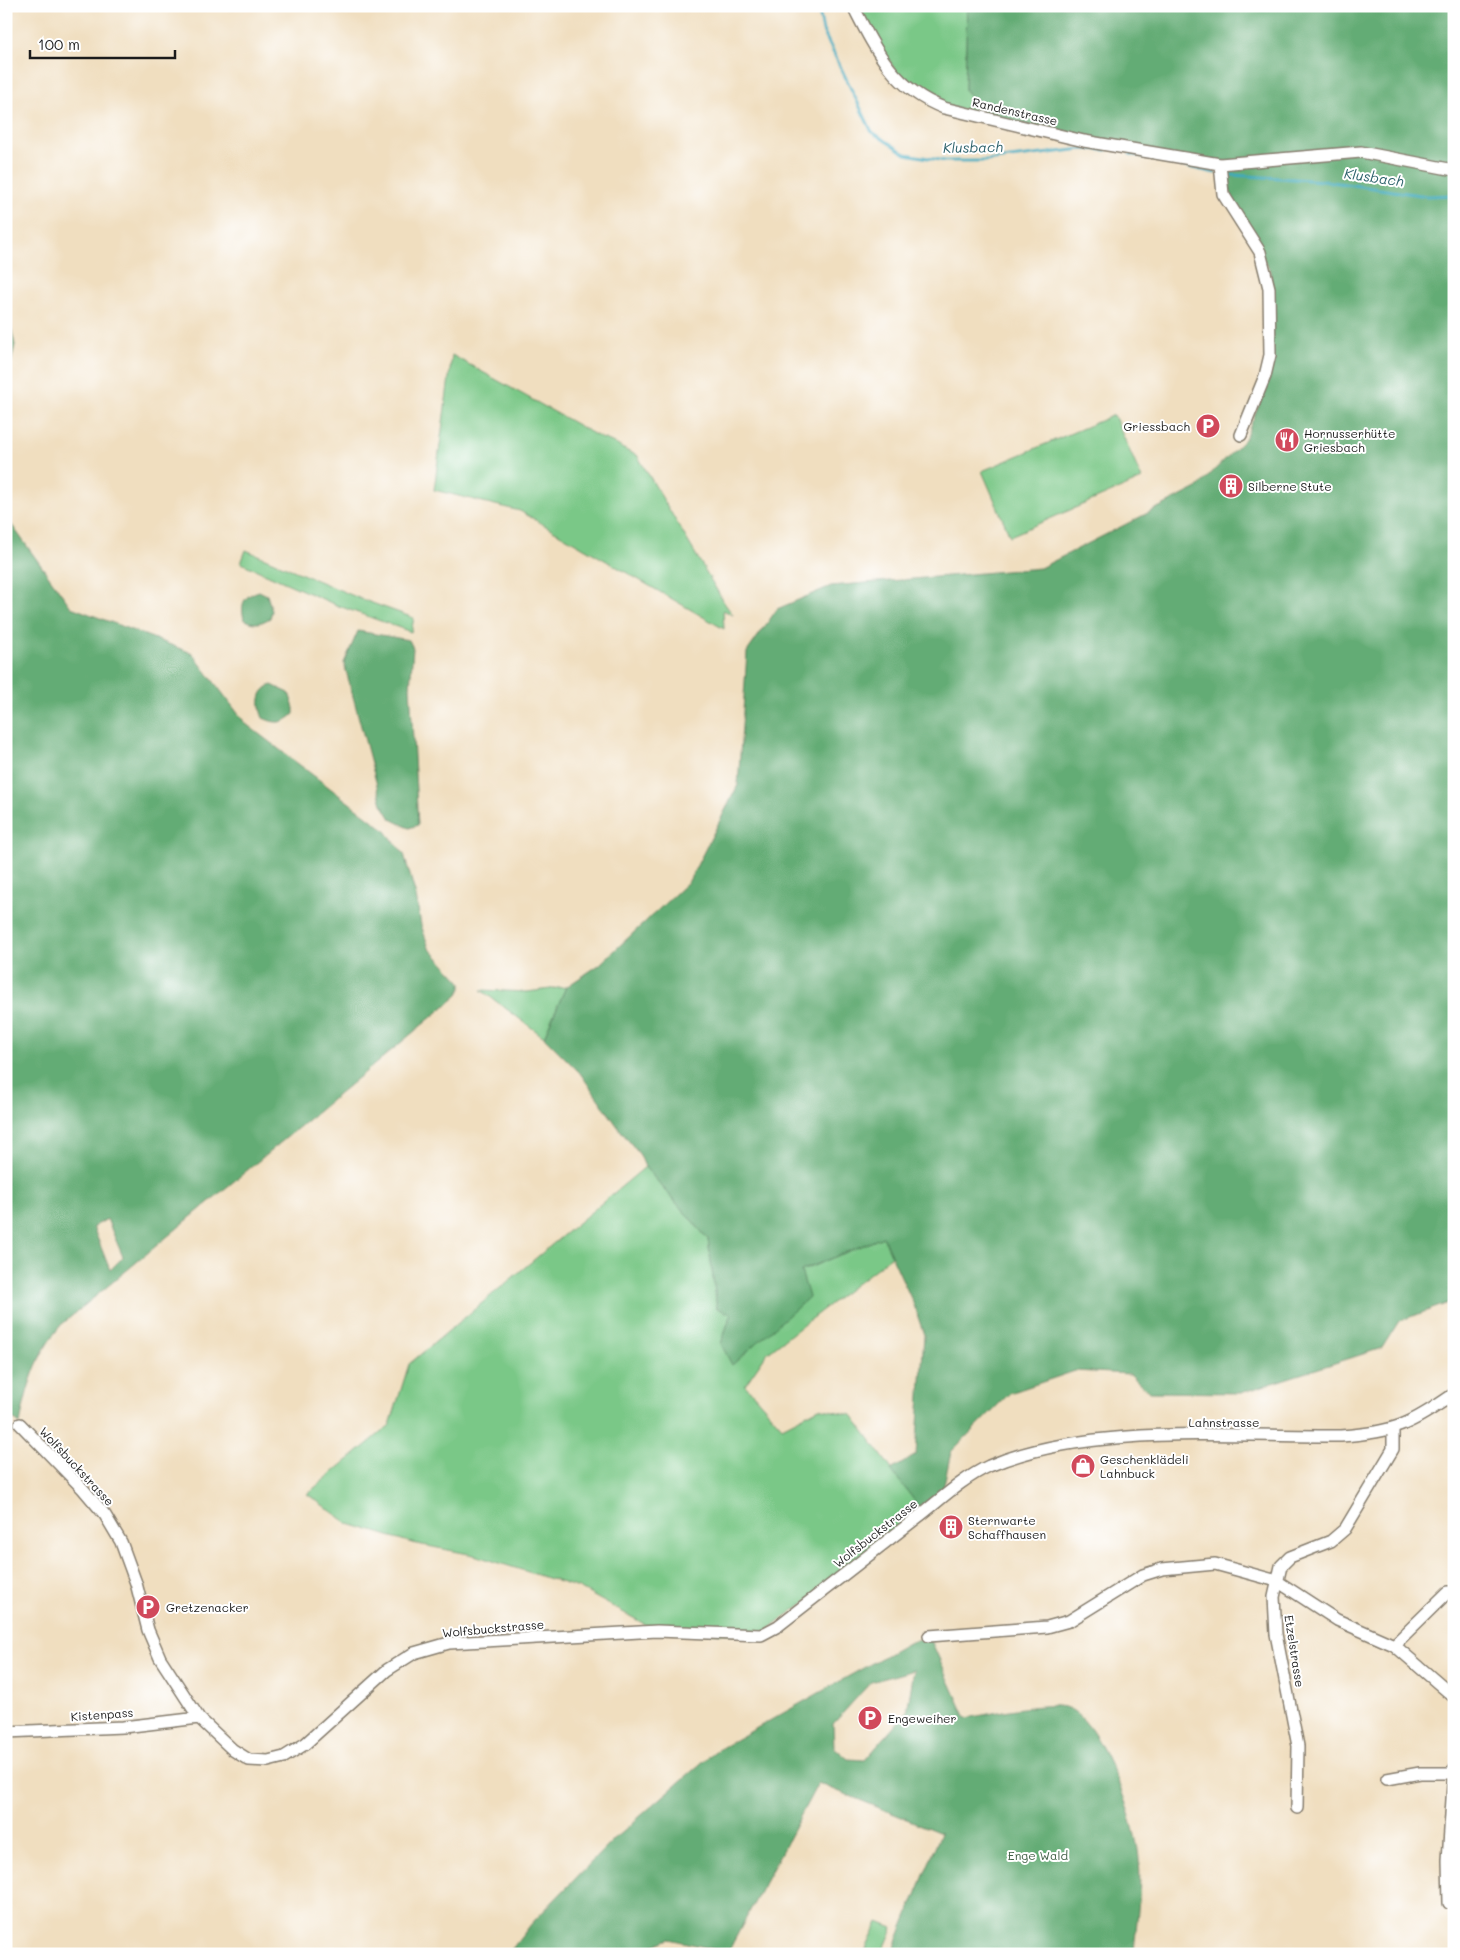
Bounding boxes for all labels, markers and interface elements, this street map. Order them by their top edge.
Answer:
scale bar [30,28,175,60]
text: 100 m [38,34,80,54]
street label: Randenstrasse [971,93,1059,129]
water label: Klusbach [943,137,1003,157]
water label: Klusbach [1343,163,1405,191]
parking icon: Griessbach [1195,413,1221,439]
place label: Griessbach [1123,418,1190,434]
place label: Hornusserhütte Griesbach [1304,425,1395,455]
restaurant icon: Hornusserhütte Griesbach [1274,427,1300,453]
building icon: Silberne Stute [1218,473,1244,499]
place label: Silberne Stute [1248,478,1332,494]
street label: Lahnstrasse [1189,1414,1259,1430]
street label: Wolfsbuckstrasse [36,1423,118,1509]
place label: Geschenklädeli Lahnbuck [1100,1451,1189,1481]
shop icon: Geschenklädeli Lahnbuck [1070,1453,1096,1479]
street label: Wolfsbuckstrasse [830,1495,920,1571]
place label: Sternwarte Schaffhausen [968,1512,1046,1542]
building icon: Sternwarte Schaffhausen [938,1514,964,1540]
parking icon: Gretzenacker [135,1594,161,1620]
place label: Gretzenacker [166,1599,249,1615]
street label: Etzelstrasse [1281,1614,1309,1688]
street label: Wolfsbuckstrasse [441,1616,545,1640]
street label: Kistenpass [70,1704,134,1724]
parking icon: Engeweiher [857,1705,883,1731]
place label: Engeweiher [888,1710,957,1726]
park label: Enge Wald [1008,1847,1069,1863]

